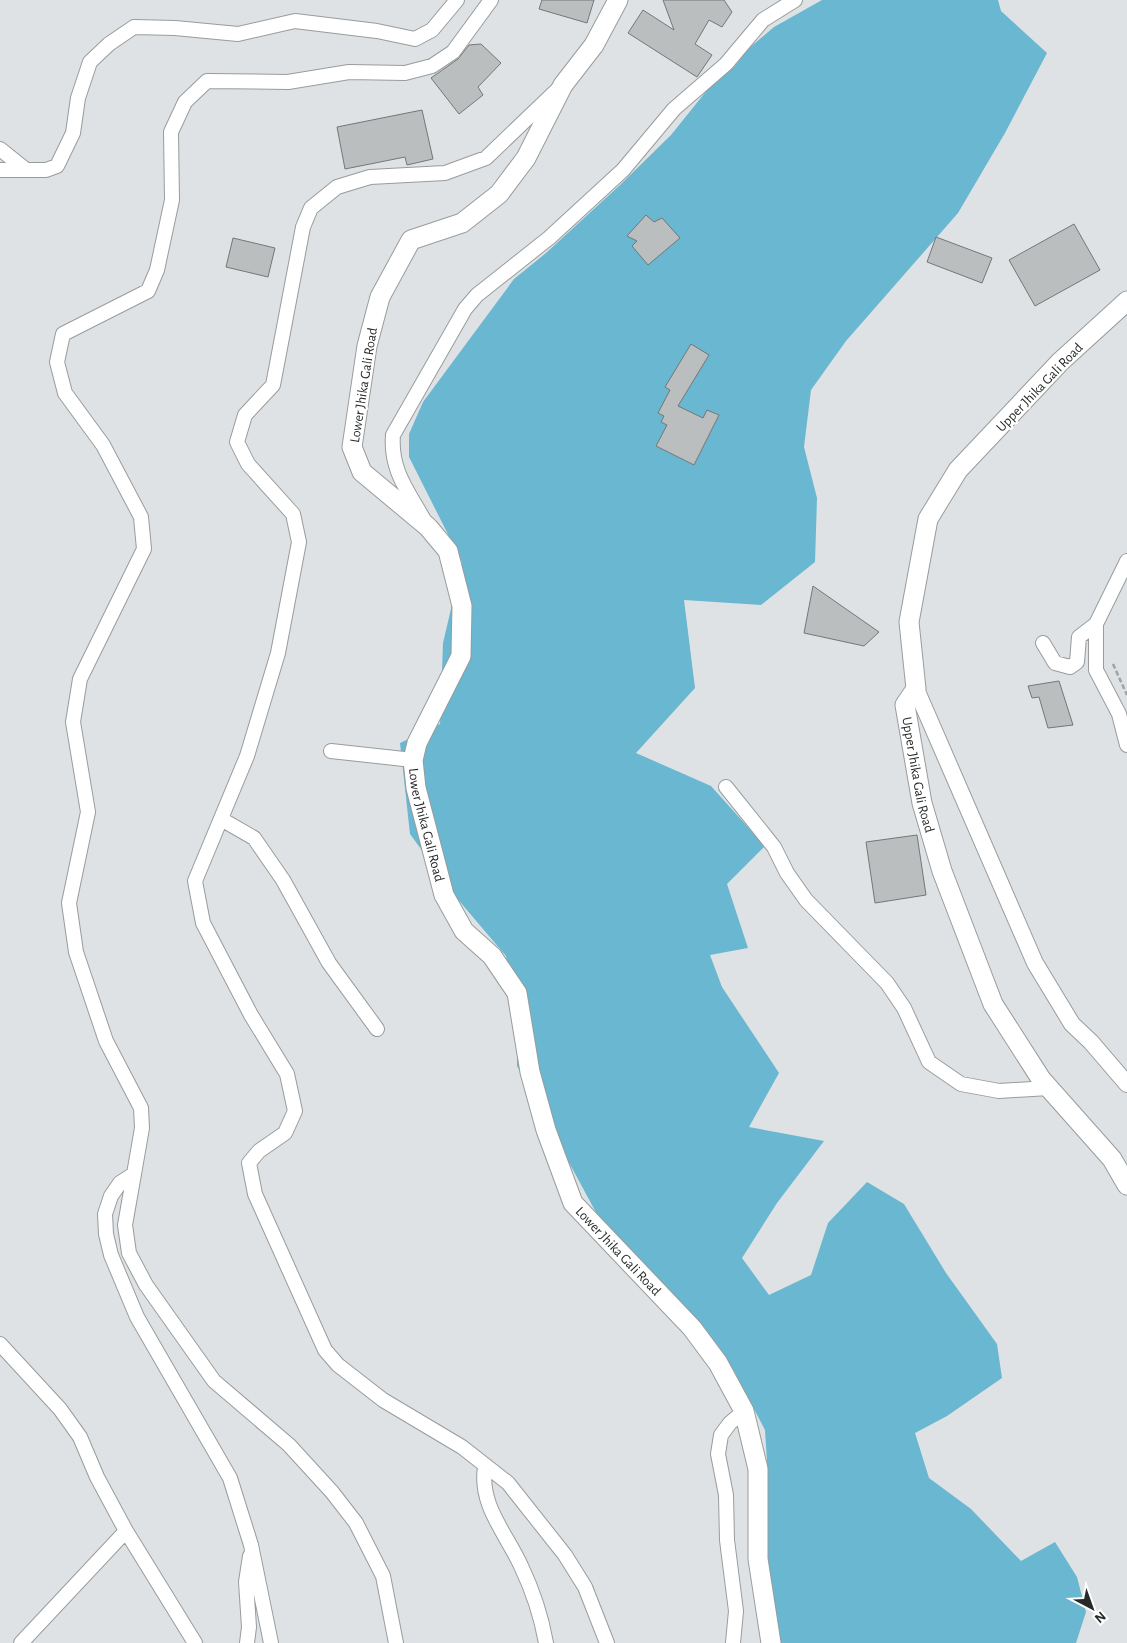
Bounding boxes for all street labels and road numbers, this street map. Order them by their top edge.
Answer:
street label: Lower Jhika Gali Road [348,327,380,444]
street label: Upper Jhika Gali Road [994,341,1086,435]
street label: Upper Jhika Gali Road [899,716,936,834]
street label: Lower Jhika Gali Road [406,767,446,883]
street label: Lower Jhika Gali Road [573,1205,663,1299]

